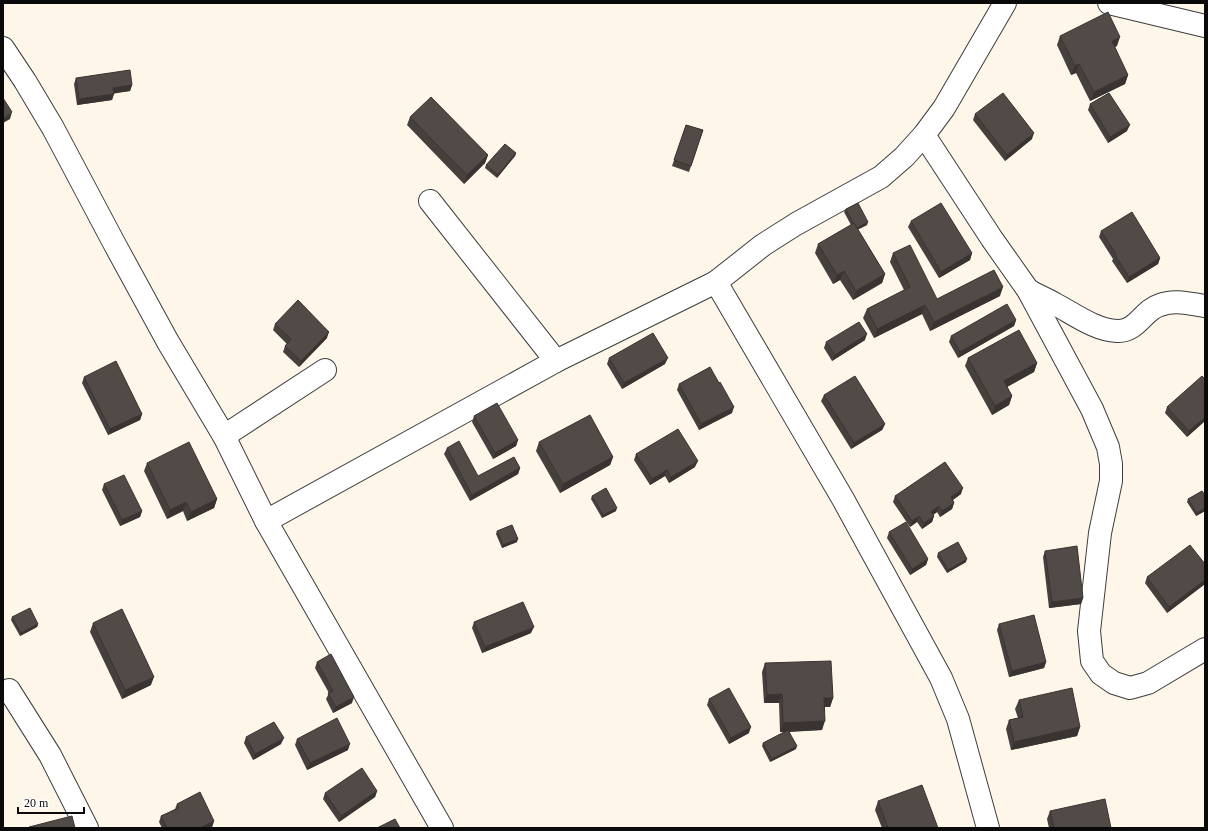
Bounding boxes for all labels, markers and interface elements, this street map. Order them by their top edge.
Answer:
scale bar [18,789,84,815]
text: 20 m [24,796,49,810]

